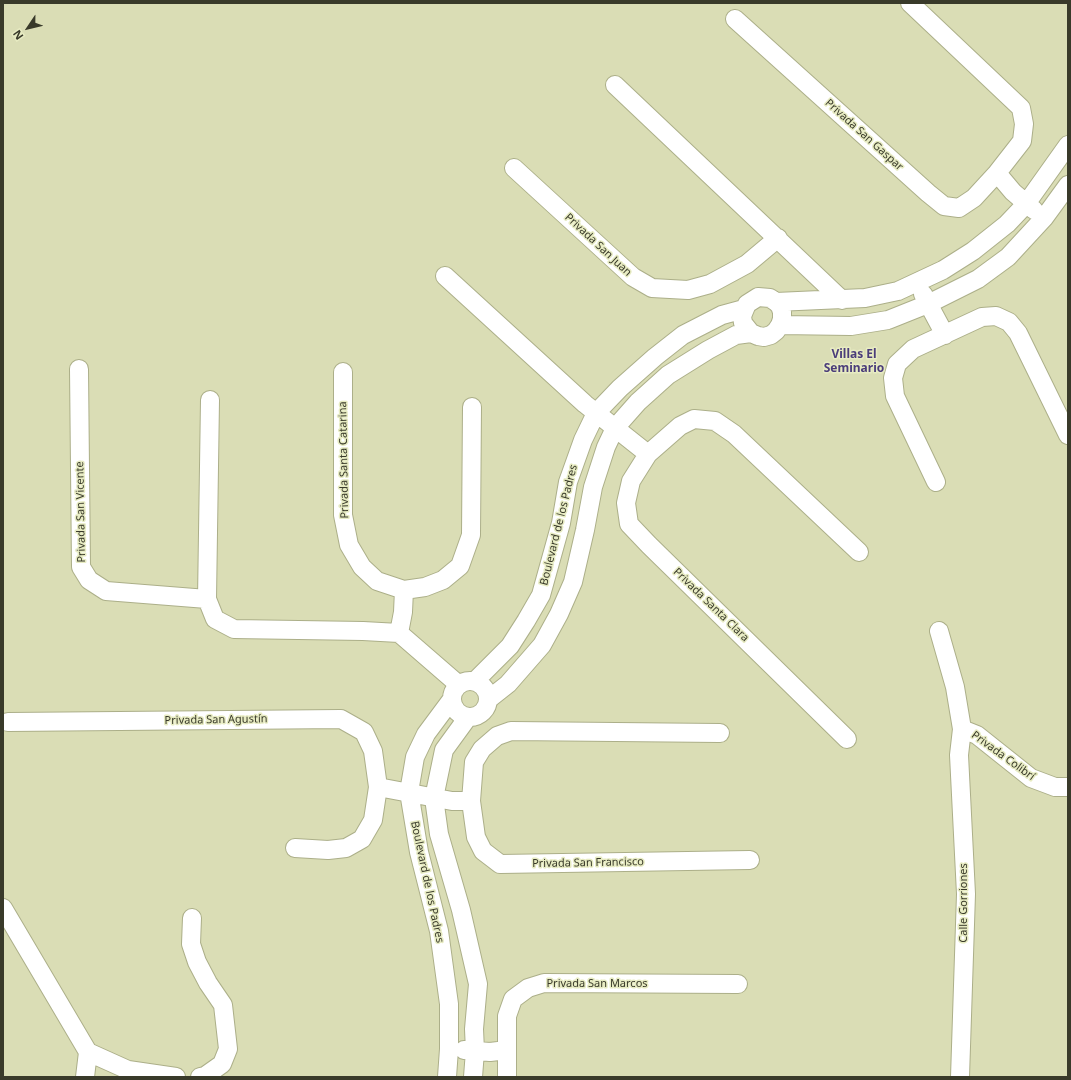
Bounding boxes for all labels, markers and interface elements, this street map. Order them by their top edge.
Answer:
north arrow [8,8,48,48]
text: N [9,27,26,43]
street label: Privada San Gaspar [822,97,906,173]
street label: Privada San Juan [562,211,634,279]
district label: Villas El Seminario [824,348,884,376]
street label: Privada Santa Catarina [336,401,352,519]
street label: Privada San Vicente [74,461,88,563]
street label: Boulevard de los Padres [538,463,580,587]
street label: Privada Santa Clara [670,566,752,644]
street label: Privada San Agustín [164,713,268,727]
street label: Privada Colibrí [969,729,1037,783]
street label: Boulevard de los Padres [408,820,446,944]
street label: Privada San Francisco [532,855,644,871]
street label: Calle Gorriones [957,863,971,943]
street label: Privada San Marcos [546,977,648,991]

